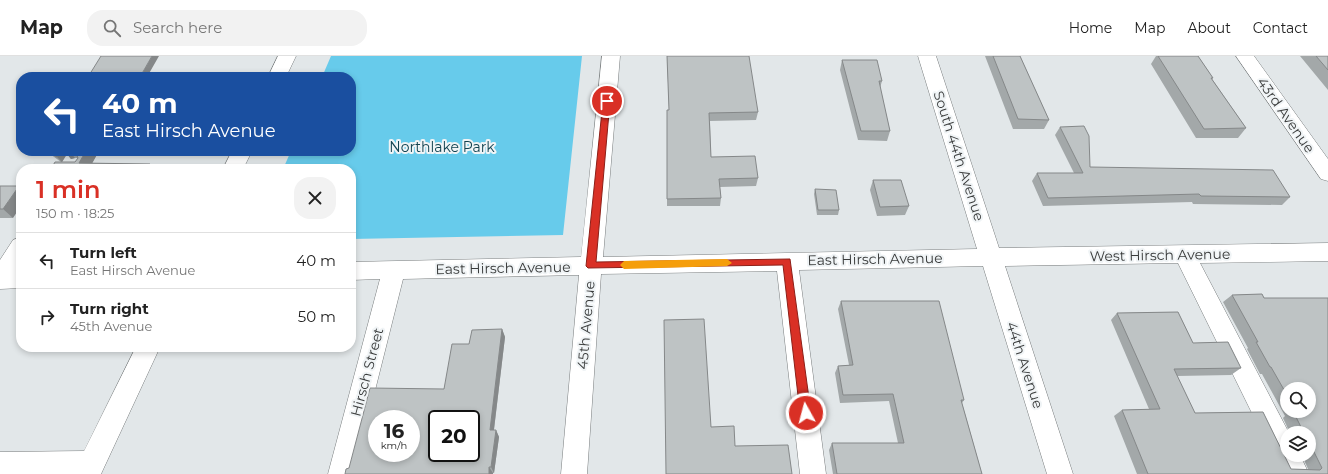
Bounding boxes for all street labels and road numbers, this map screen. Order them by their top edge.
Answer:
street label: 43rd Avenue [1253,74,1319,156]
street label: South 44th Avenue [929,89,989,223]
street label: West Hirsch Avenue [1089,245,1231,265]
street label: East Hirsch Avenue [807,249,943,269]
street label: East Hirsch Avenue [435,258,571,278]
street label: 45th Avenue [573,280,599,370]
street label: 44th Avenue [1003,319,1047,411]
street label: Hirsch Street [347,326,388,418]

